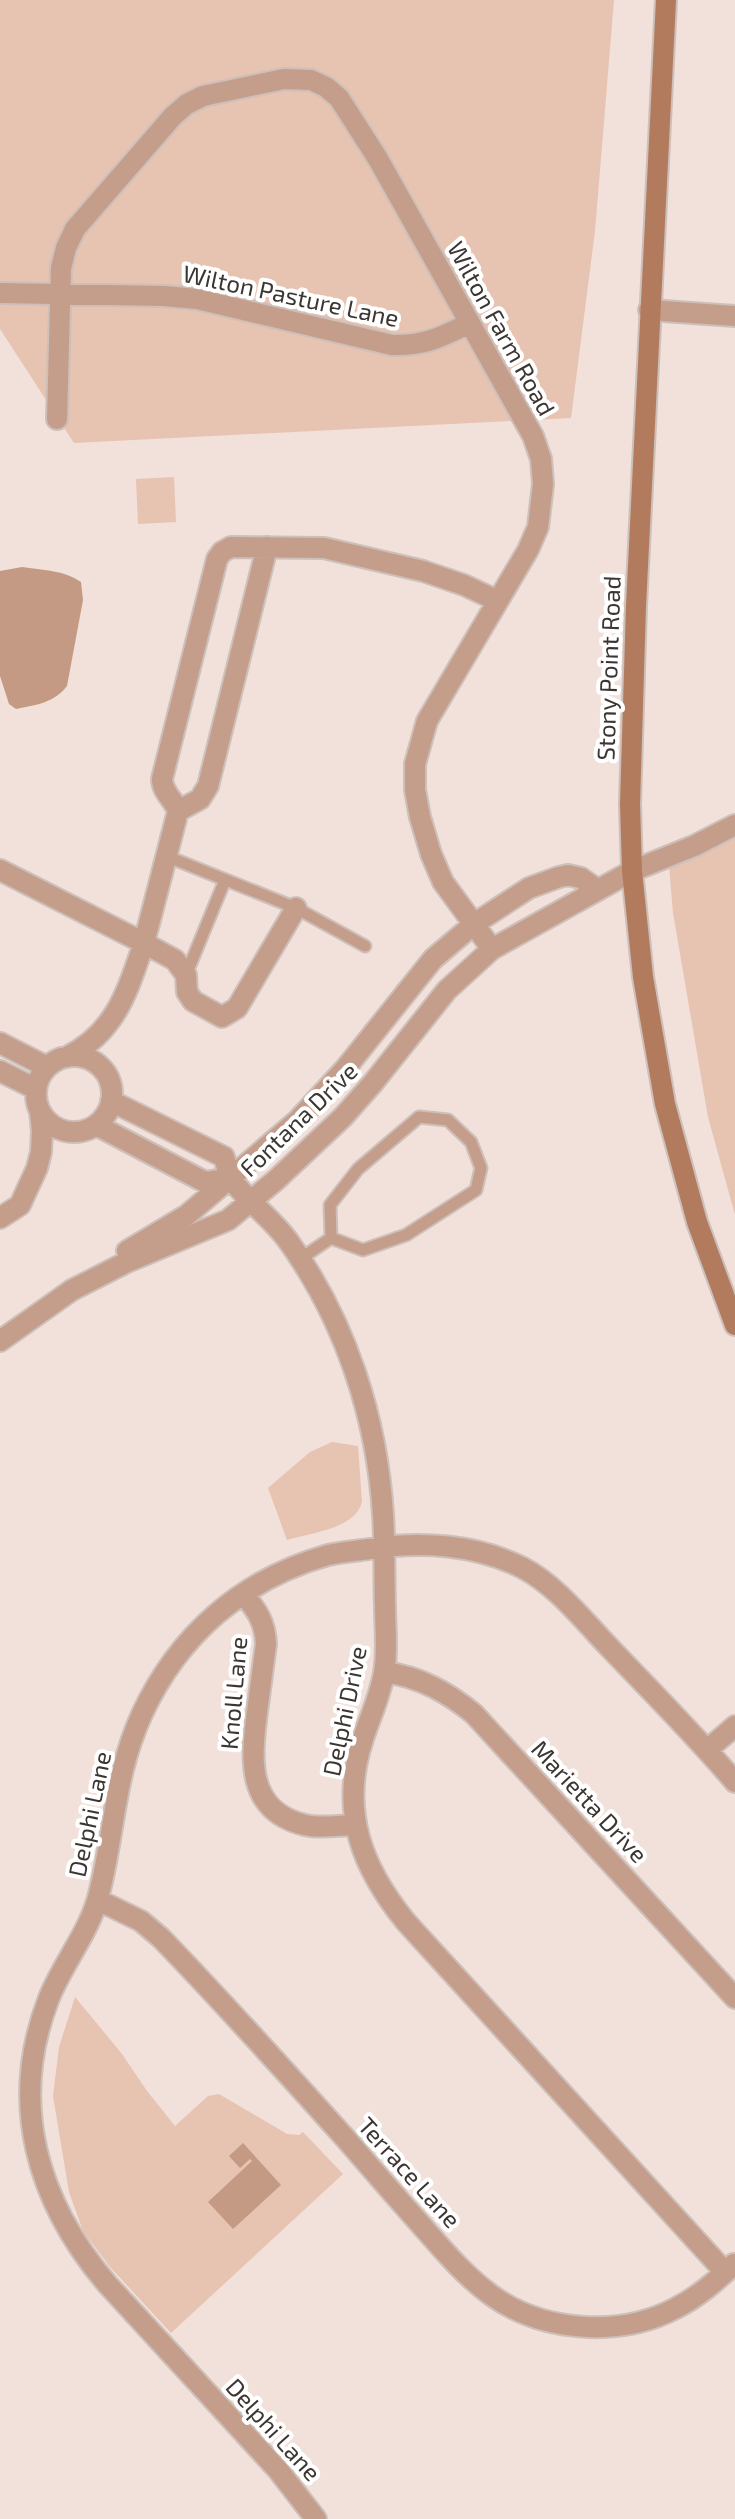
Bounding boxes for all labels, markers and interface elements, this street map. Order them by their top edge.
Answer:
street label: Wilton Farm Road [442,236,562,420]
street label: Wilton Pasture Lane [180,258,402,332]
street label: Stony Point Road [590,575,626,761]
street label: Fontana Drive [233,1056,363,1182]
street label: Knoll Lane [214,1635,252,1751]
street label: Delphi Drive [316,1643,372,1779]
street label: Marietta Drive [526,1734,654,1868]
street label: Delphi Lane [62,1749,116,1879]
street label: Terrace Lane [353,2111,467,2233]
street label: Delphi Lane [221,2372,327,2486]

